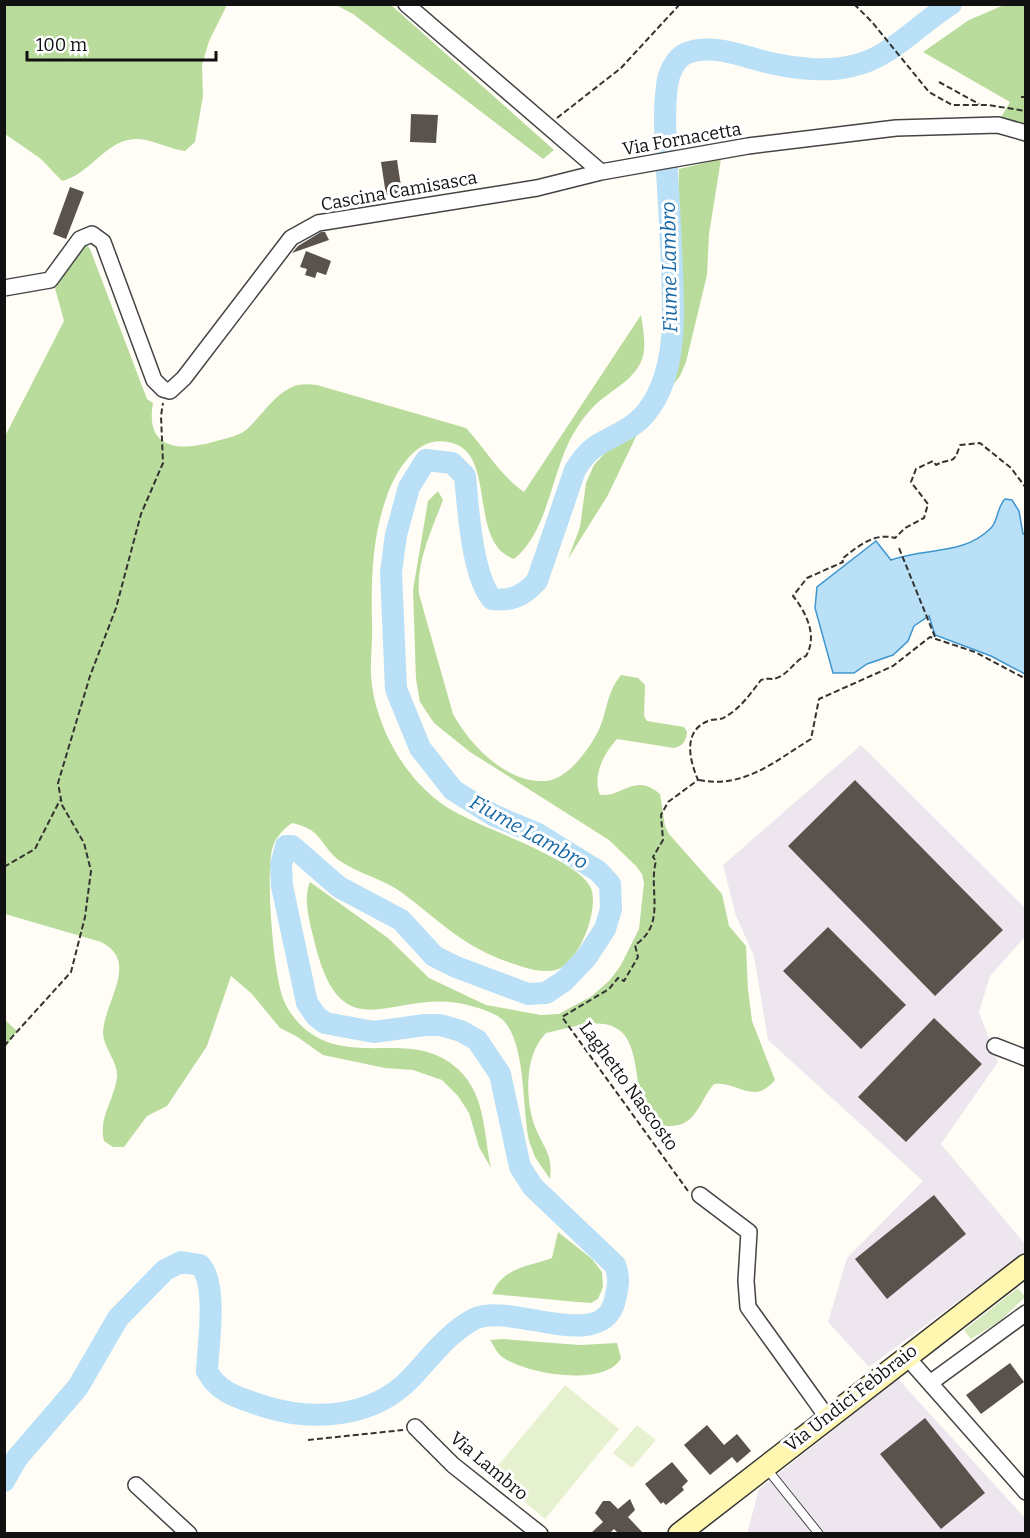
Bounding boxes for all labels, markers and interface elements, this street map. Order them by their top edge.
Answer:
scale bar [27,24,216,62]
text: 100 m [36,34,87,56]
street label: Via Fornacetta [621,118,743,160]
street label: Cascina Camisasca [319,166,479,216]
water label: Fiume Lambro [656,201,682,333]
water label: Fiume Lambro [466,790,592,874]
street label: Laghetto Nascosto [575,1017,683,1155]
street label: Via Undici Febbraio [780,1339,922,1457]
street label: Via Lambro [445,1427,533,1505]

